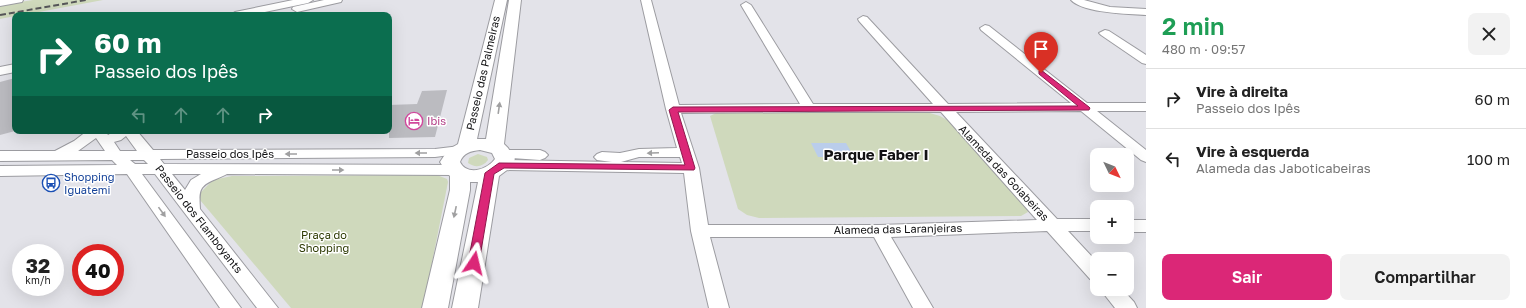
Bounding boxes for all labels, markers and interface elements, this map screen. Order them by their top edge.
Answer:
text: 2 min [1162,11,1224,40]
button: close [1468,13,1510,55]
street label: Passeio das Palmeiras [463,14,502,132]
text: 60 m [94,26,161,59]
icon: right [28,28,80,80]
pin [1024,32,1058,73]
icon: arrive [1030,38,1052,60]
text: 480 m · 09:57 [1162,41,1245,57]
text: Passeio dos Ipês [94,60,238,82]
text: Vire à direita [1196,82,1288,100]
icon: right [1162,88,1184,110]
text: 60 m [1475,90,1510,108]
text: Passeio dos Ipês [1196,100,1300,116]
one-way arrow [496,102,502,114]
icon: left [128,104,150,126]
icon: ahead [170,104,192,126]
icon: ahead [212,104,234,126]
icon: right [254,104,276,126]
hotel icon: Ibis [404,111,424,131]
place label: Ibis [427,114,446,127]
street label: Alameda das Goiabeiras [957,122,1052,223]
text: Vire à esquerda [1196,142,1309,160]
district label: Parque Faber I [824,145,929,163]
street label: Passeio dos Ipês [186,147,274,160]
north arrow [1090,148,1134,192]
map controls [1090,148,1134,296]
icon: left [1162,148,1184,170]
one-way arrow [647,149,659,156]
one-way arrow [414,150,427,156]
text: 100 m [1467,150,1510,168]
one-way arrow [284,151,297,157]
text: Alameda das Jaboticabeiras [1196,160,1371,176]
street label: Passeio dos Flamboyants [153,162,246,275]
one-way arrow [332,167,345,173]
place label: Shopping Iguatemi [64,170,114,196]
bus stop icon: Shopping Iguatemi [41,173,61,193]
button: + [1090,200,1134,244]
one-way arrow [452,206,458,218]
one-way arrow [158,207,166,217]
street label: Alameda das Laranjeiras [834,221,963,236]
park label: Praça do Shopping [299,228,349,254]
position arrow [453,242,495,284]
speed limit sign: 40 [72,244,124,296]
button: − [1090,252,1134,296]
text: 32 [26,253,50,277]
button: Sair [1162,254,1332,300]
button: Compartilhar [1340,254,1510,300]
text: km/h [25,274,51,286]

